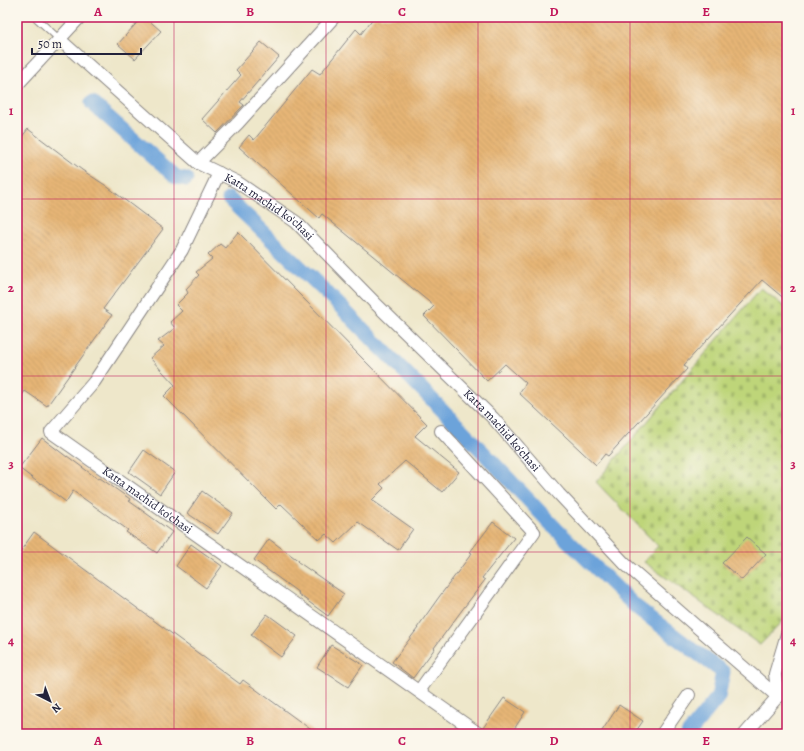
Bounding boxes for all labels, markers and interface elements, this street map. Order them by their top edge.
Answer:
text: A [93,3,103,20]
text: B [246,3,254,20]
text: C [398,3,406,20]
text: D [549,3,559,20]
text: E [702,3,710,20]
scale bar [32,30,141,56]
text: 50 m [38,36,62,52]
text: 1 [9,102,14,119]
text: 1 [791,102,796,119]
street label: Katta machid ko'chasi [222,169,317,244]
text: 2 [8,279,15,296]
text: 2 [790,279,797,296]
street label: Katta machid ko'chasi [460,386,544,475]
text: 3 [8,455,14,472]
text: 3 [790,455,796,472]
street label: Katta machid ko'chasi [99,463,196,537]
text: 4 [8,632,14,649]
text: 4 [790,632,796,649]
north arrow [30,681,70,721]
text: N [48,700,64,716]
text: A [93,732,103,749]
text: B [246,732,254,749]
text: C [398,732,406,749]
text: D [549,732,559,749]
text: E [702,732,710,749]

